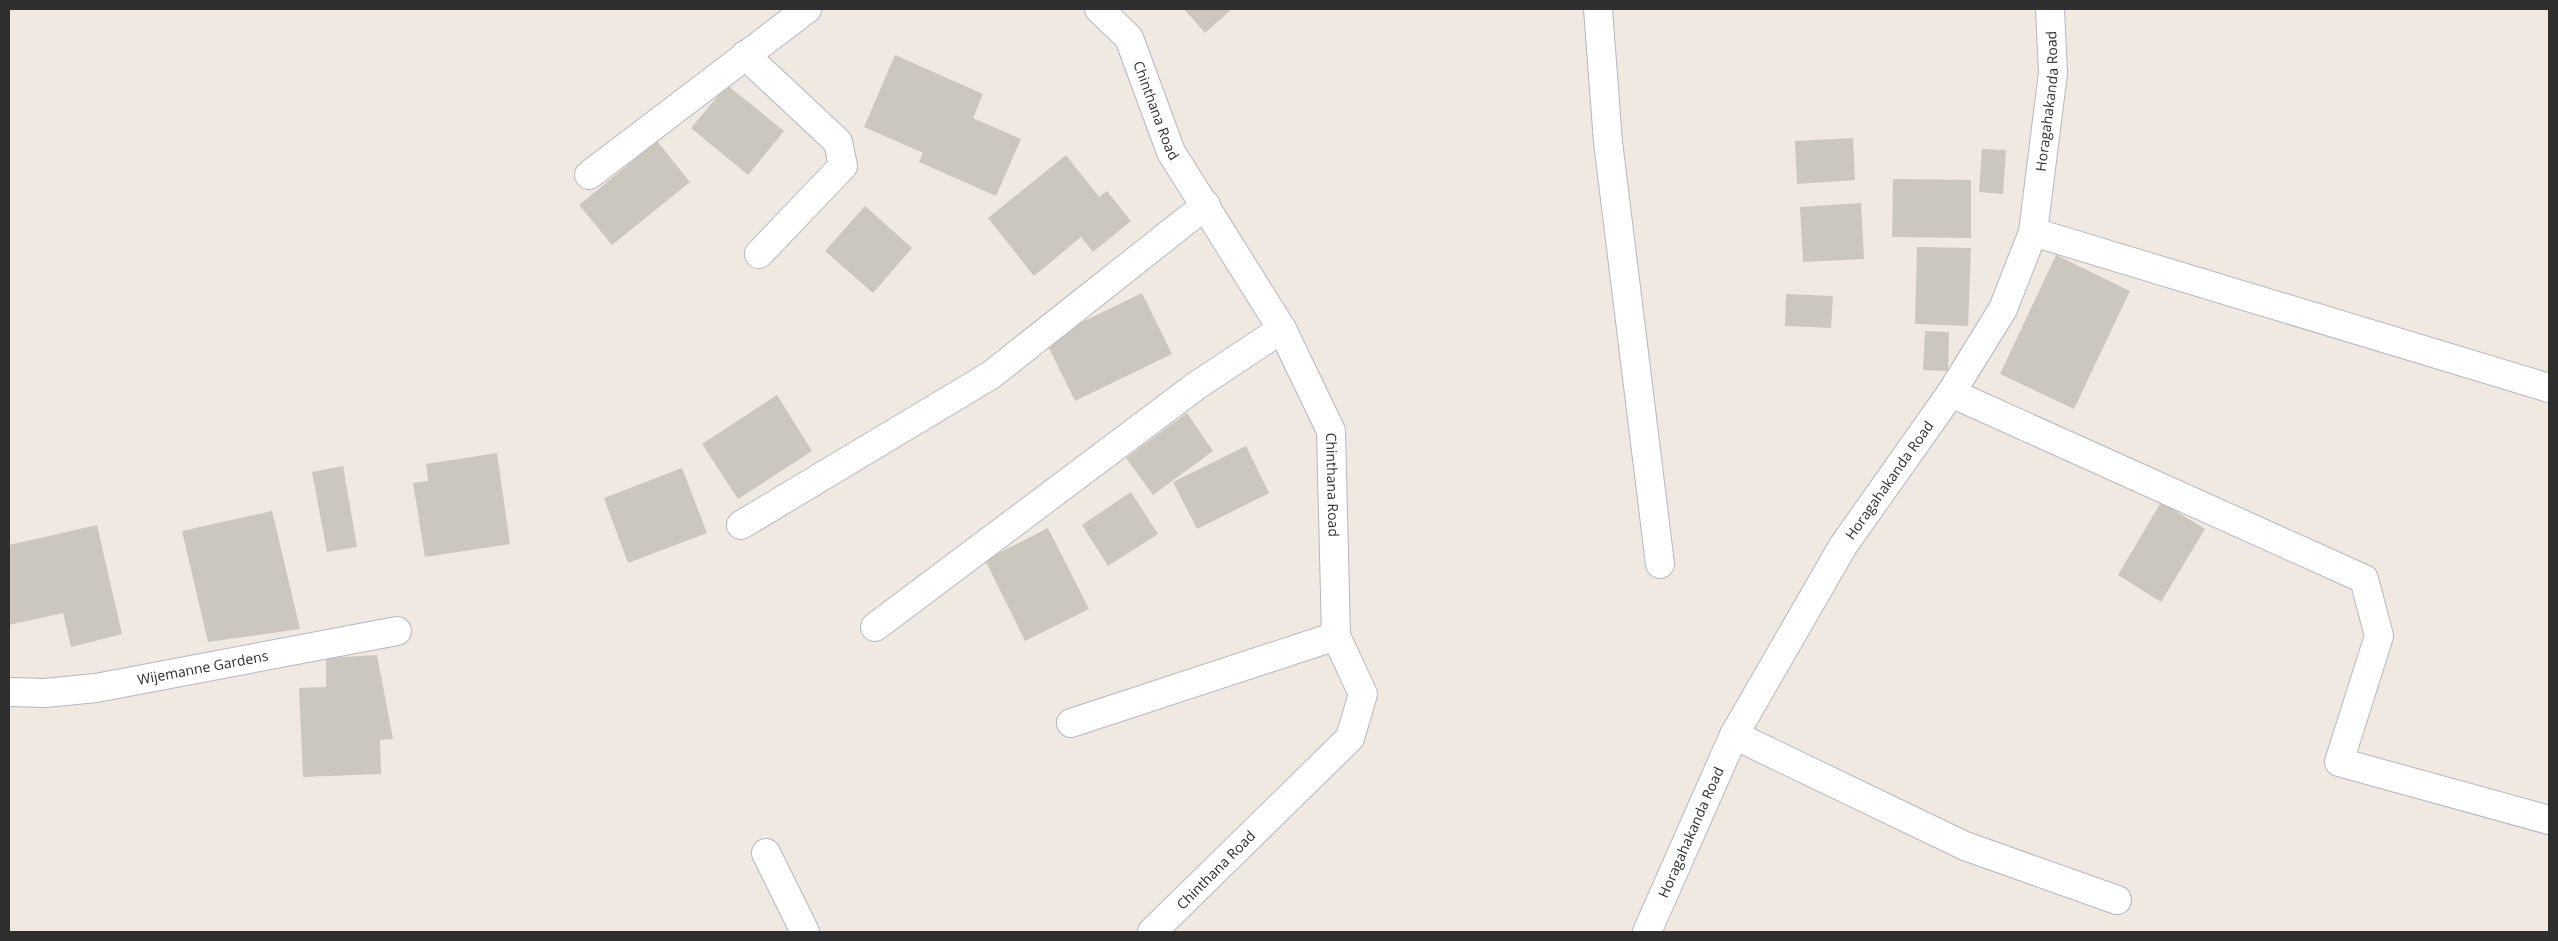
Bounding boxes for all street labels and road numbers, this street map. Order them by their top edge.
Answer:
street label: Horagahakanda Road [2031,31,2062,172]
street label: Chinthana Road [1129,58,1184,164]
street label: Horagahakanda Road [1841,417,1937,543]
street label: Chinthana Road [1322,432,1344,537]
street label: Wijemanne Gardens [136,646,270,689]
street label: Horagahakanda Road [1653,764,1728,901]
street label: Chinthana Road [1172,826,1259,913]

